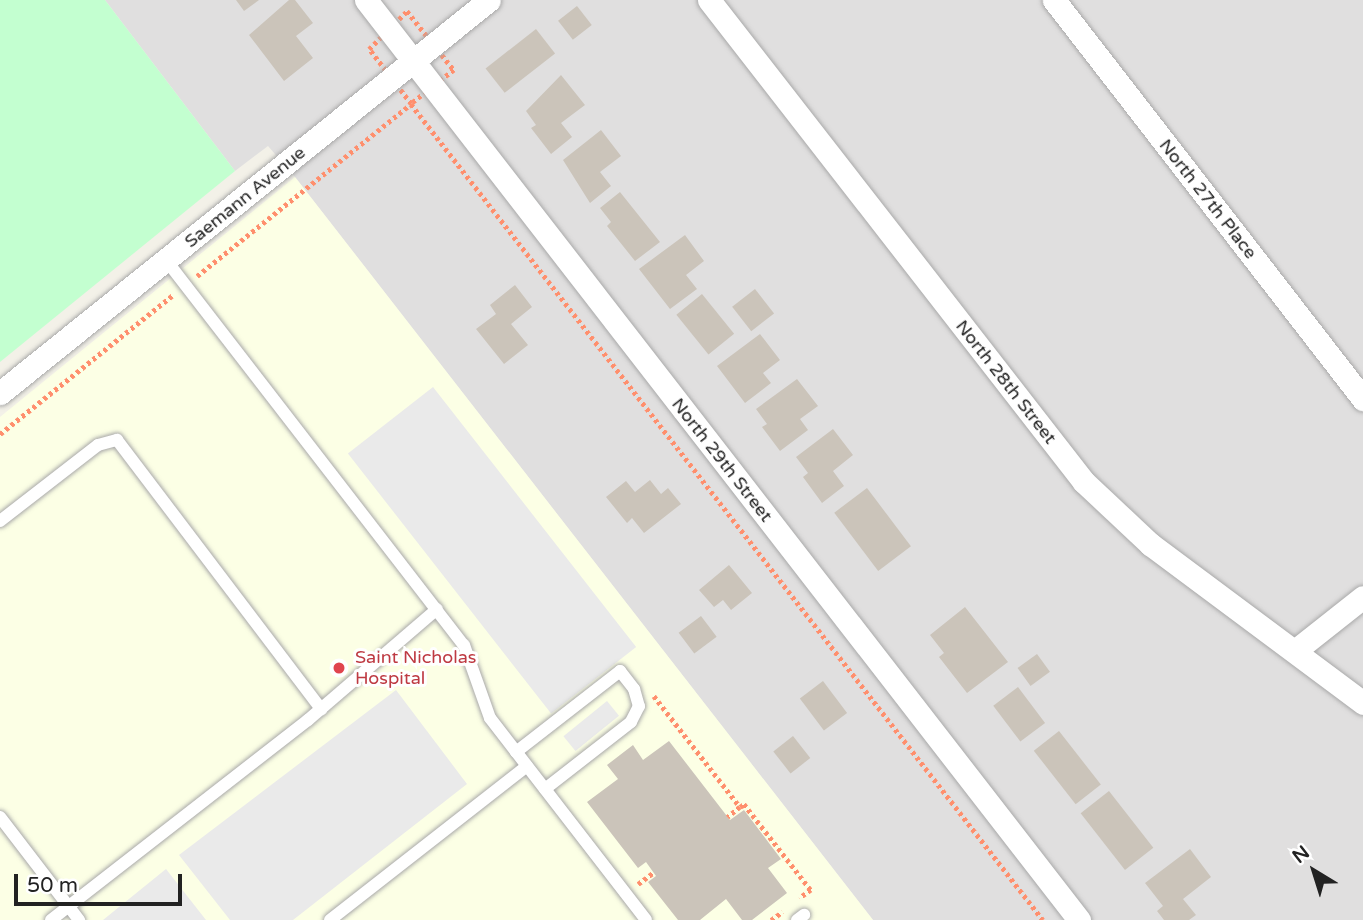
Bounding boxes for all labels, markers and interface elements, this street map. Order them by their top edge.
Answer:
street label: North 27th Place [1155,135,1261,263]
street label: Saemann Avenue [180,142,310,252]
street label: North 28th Street [951,316,1061,448]
street label: North 29th Street [667,394,777,526]
place label: Saint Nicholas Hospital [355,647,476,690]
marker: Saint Nicholas Hospital [329,658,349,678]
north arrow [1279,836,1349,906]
text: N [1288,841,1314,868]
scale bar [18,860,186,904]
text: 50 m [27,873,78,898]

